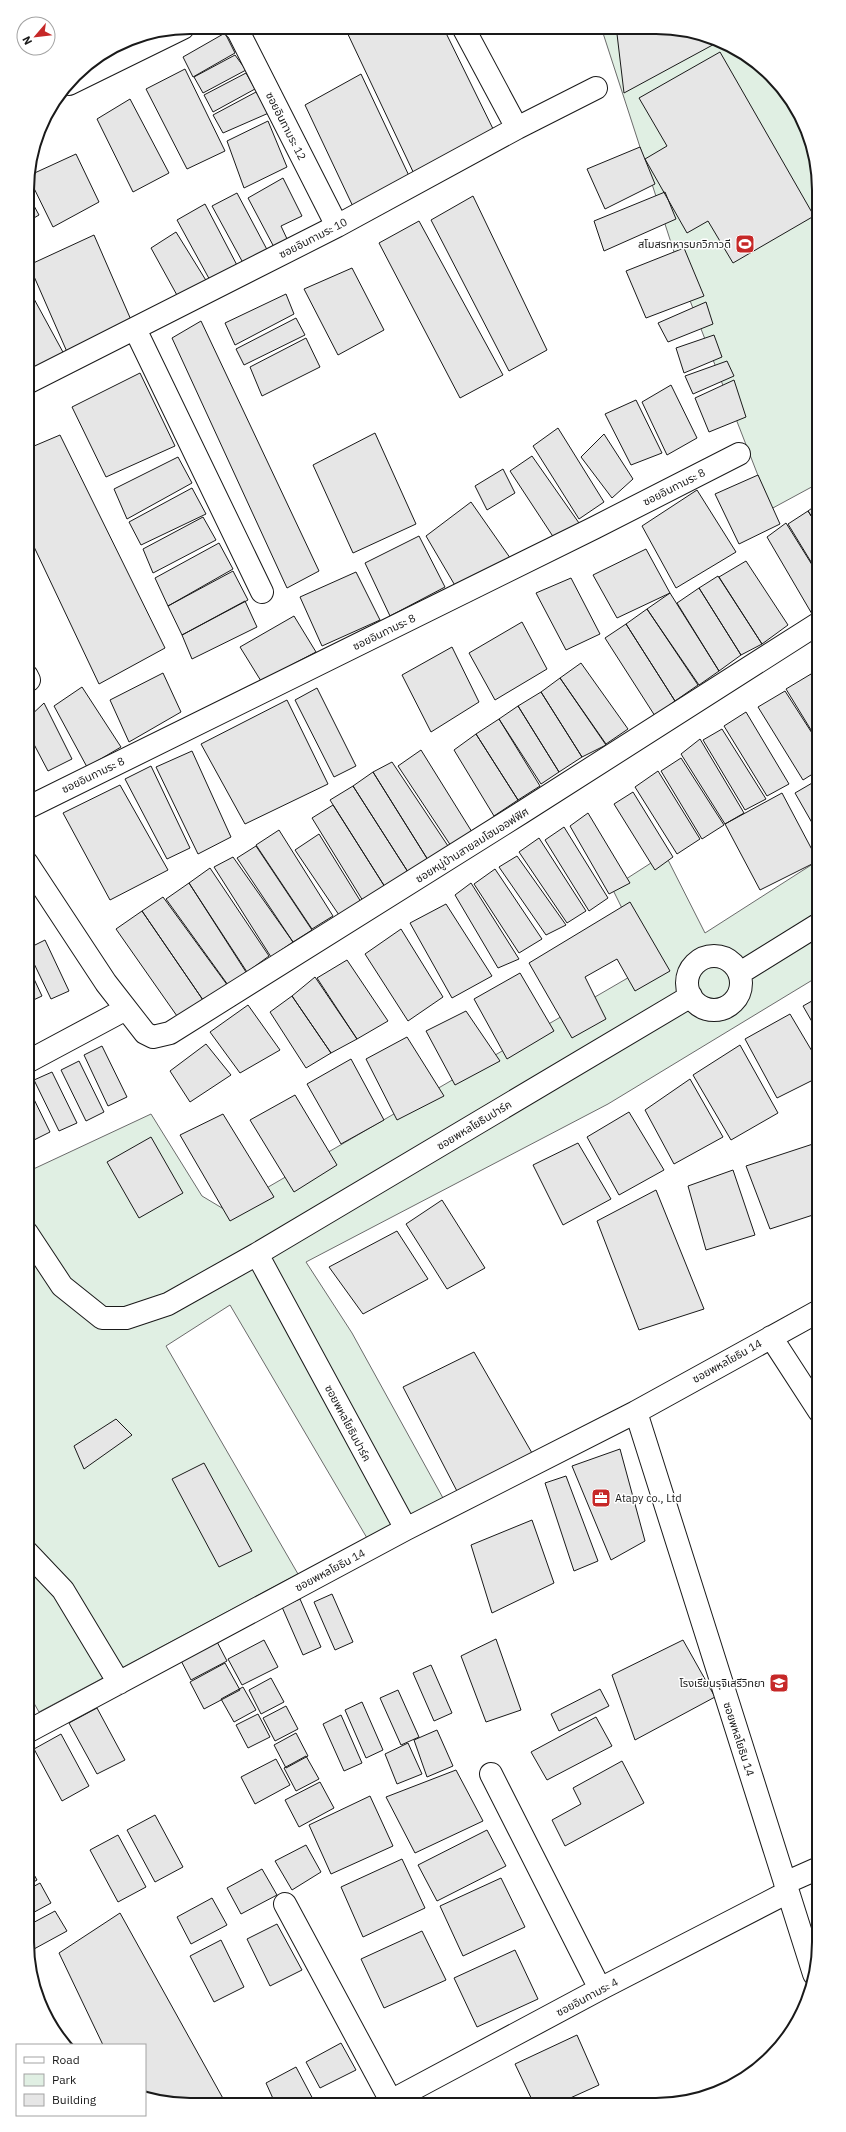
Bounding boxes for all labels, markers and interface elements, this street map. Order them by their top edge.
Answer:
north arrow [16,16,56,56]
text: N [19,34,35,47]
street label: ซอยอินทามระ 12 [263,89,309,163]
street label: ซอยอินทามระ 10 [276,215,350,261]
sports icon: สโมสรทหารบกวิภาวดี [734,233,756,255]
place label: สโมสรทหารบกวิภาวดี [638,237,731,251]
street label: ซอยอินทามระ 8 [640,465,708,509]
street label: ซอยอินทามระ 8 [350,611,418,653]
street label: ซอยอินทามระ 8 [59,754,127,796]
street label: ซอยหมู่บ้านสายลมโฮมออฟฟิศ [413,804,531,886]
street label: ซอยพหลโยธินปาร์ค [434,1097,514,1153]
street label: ซอยพหลโยธิน 14 [690,1336,765,1386]
street label: ซอยพหลโยธินปาร์ค [322,1382,374,1464]
office icon: Atapy co., Ltd [590,1487,612,1509]
place label: Atapy co., Ltd [615,1491,682,1505]
street label: ซอยพหลโยธิน 14 [293,1545,368,1594]
school or university icon: โรงเรียนรุจิเสรีวิทยา [768,1672,790,1694]
place label: โรงเรียนรุจิเสรีวิทยา [680,1676,765,1690]
street label: ซอยพหลโยธิน 14 [720,1700,758,1778]
street label: ซอยอินทามระ 4 [554,1975,621,2019]
legend [16,2044,146,2116]
text: Road [52,2052,80,2067]
text: Park [52,2072,77,2087]
text: Building [52,2092,97,2107]

